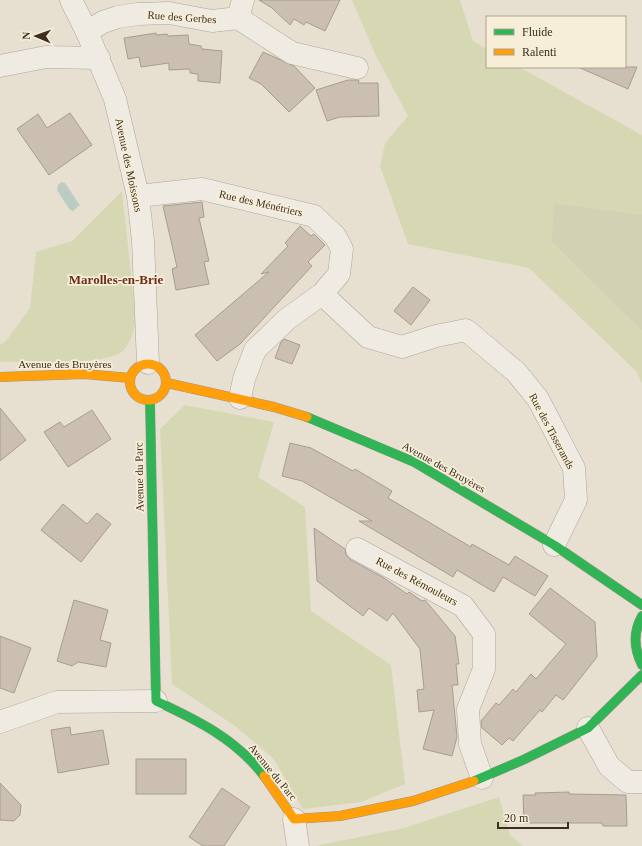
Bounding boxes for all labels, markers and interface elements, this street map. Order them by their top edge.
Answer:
street label: Rue des Gerbes [147,9,217,25]
north arrow [16,16,56,56]
legend [486,16,626,68]
text: Fluide [522,25,553,39]
text: N [20,31,32,40]
text: Ralenti [522,45,557,59]
street label: Avenue des Moissons [113,117,145,213]
street label: Rue des Ménétriers [218,188,304,218]
district label: Marolles-en-Brie [69,272,163,287]
street label: Avenue des Bruyères [18,358,112,370]
street label: Rue des Tisserands [527,391,577,471]
street label: Avenue des Bruyères [400,439,488,495]
street label: Avenue du Parc [132,442,146,512]
street label: Rue des Rémouleurs [374,554,460,608]
street label: Avenue du Parc [246,741,300,803]
scale bar [498,804,568,830]
text: 20 m [504,811,529,825]

